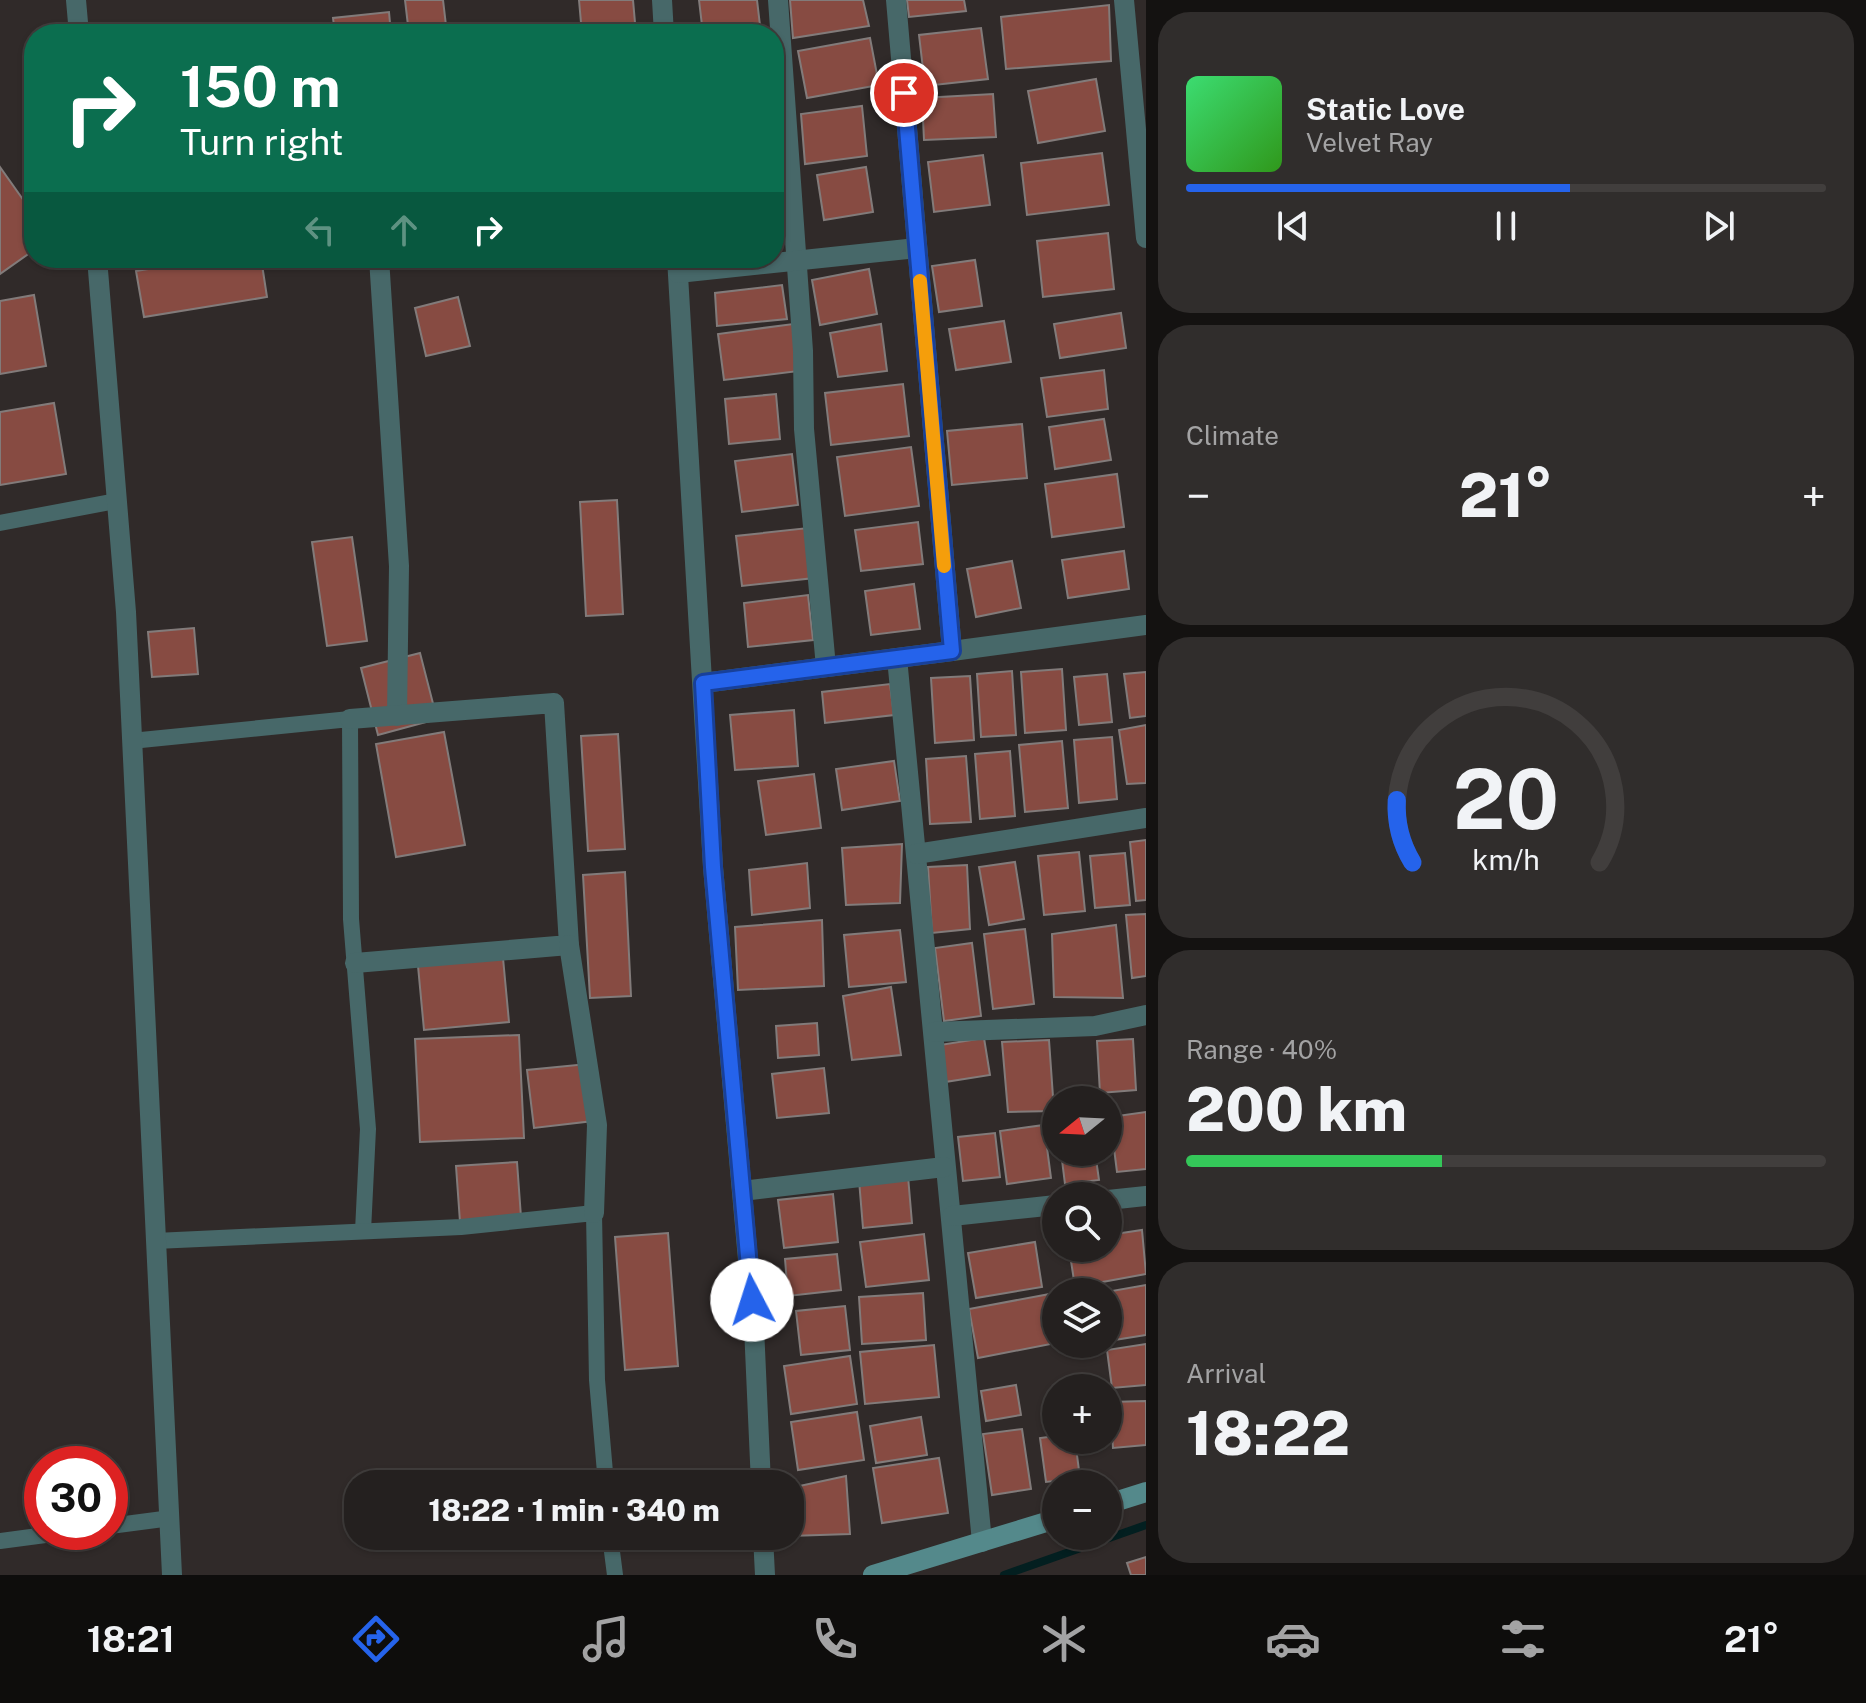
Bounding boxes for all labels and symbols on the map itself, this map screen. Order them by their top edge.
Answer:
pin [870,59,938,127]
north arrow [1042,1086,1122,1166]
position arrow [710,1258,794,1342]
speed limit sign: 30 [24,1446,128,1550]

